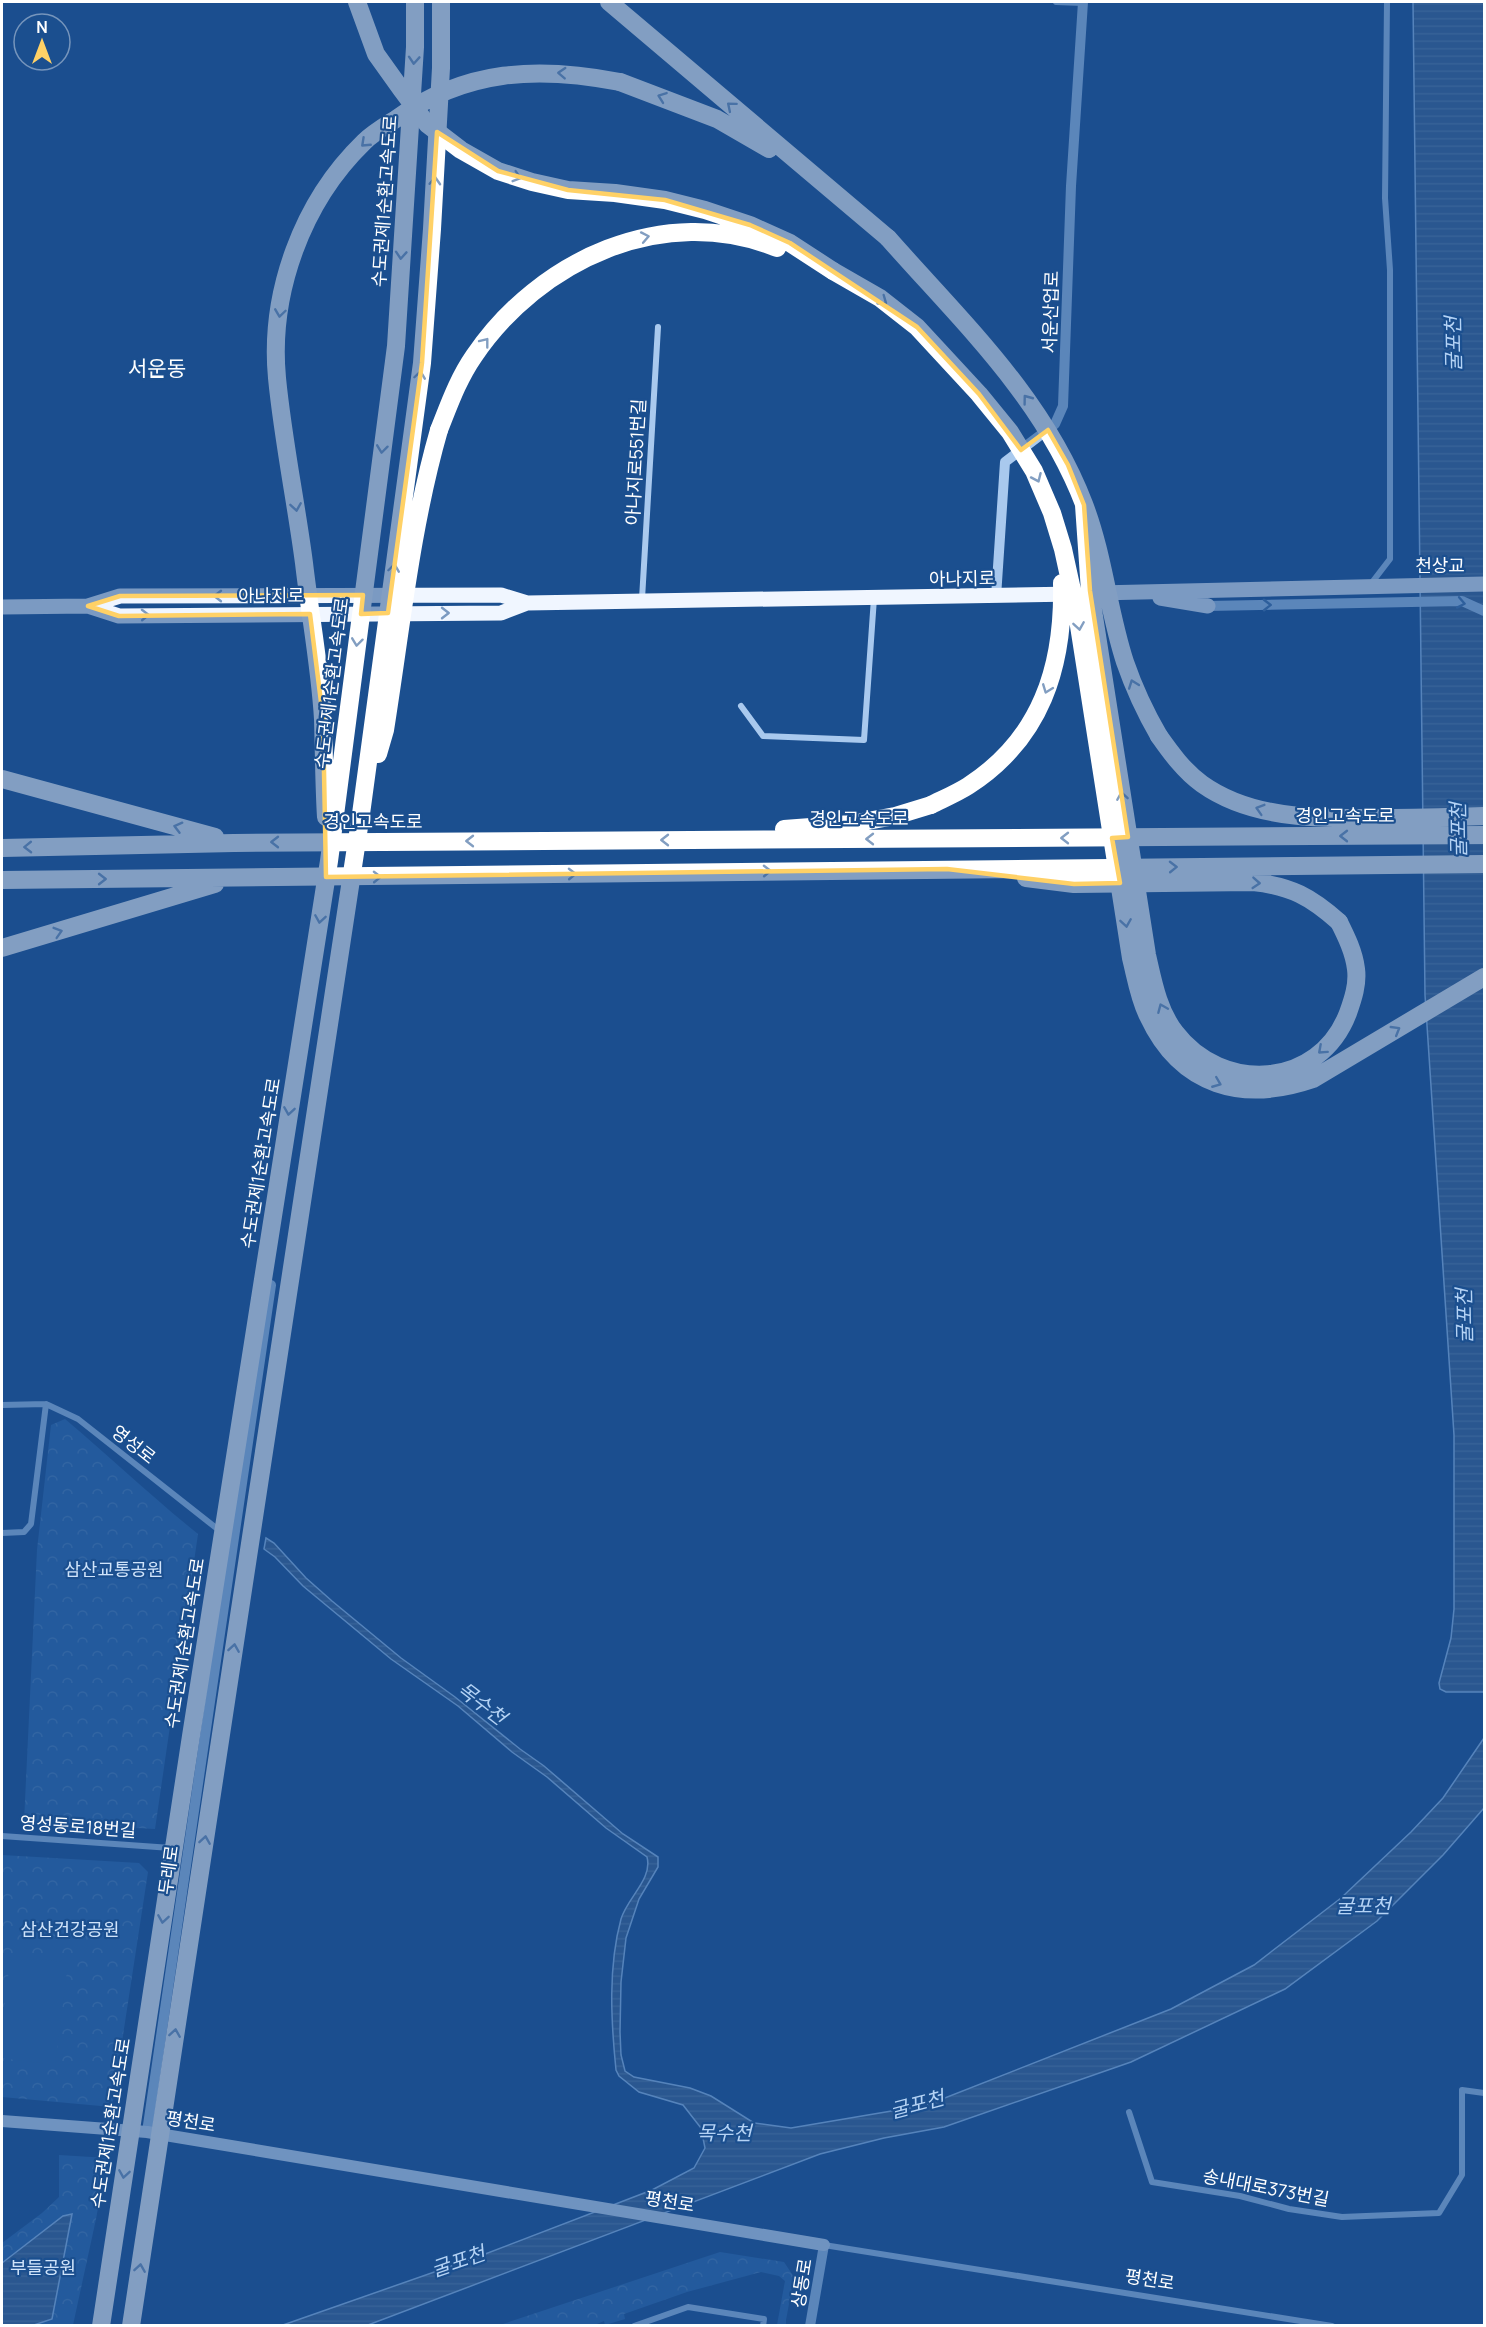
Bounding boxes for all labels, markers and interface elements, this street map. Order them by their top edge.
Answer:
north arrow [12,12,72,72]
text: N [36,16,48,38]
one-way arrow [407,55,420,64]
one-way arrow [558,67,567,80]
one-way arrow [657,92,668,104]
one-way arrow [727,102,738,113]
street label: 수도권제1순환고속도로 [366,114,402,288]
one-way arrow [361,136,371,147]
one-way arrow [511,170,522,182]
one-way arrow [428,176,441,185]
one-way arrow [639,231,649,244]
one-way arrow [395,250,408,259]
street label: 서운산업로 [1037,270,1063,354]
one-way arrow [877,294,888,305]
one-way arrow [275,309,287,318]
water label: 굴포천 [1439,314,1467,372]
one-way arrow [478,337,489,348]
district label: 서운동 [128,354,186,382]
one-way arrow [414,371,426,380]
one-way arrow [1023,394,1034,405]
street label: 아나지로551번길 [620,398,650,526]
one-way arrow [377,444,389,453]
one-way arrow [1030,472,1042,483]
one-way arrow [289,502,301,511]
street label: 천상교 [1415,553,1465,577]
one-way arrow [387,564,400,573]
street label: 아나지로 [929,565,995,591]
street label: 아나지로 [238,583,304,607]
one-way arrow [213,590,222,602]
street label: 수도권제1순환고속도로 [309,596,353,770]
one-way arrow [1456,596,1466,609]
one-way arrow [1262,599,1271,611]
one-way arrow [440,607,449,619]
one-way arrow [140,609,149,621]
one-way arrow [1072,621,1085,631]
one-way arrow [351,637,364,646]
one-way arrow [1127,679,1140,690]
one-way arrow [1042,683,1054,694]
one-way arrow [1116,792,1128,801]
water label: 굴포천 [1444,800,1472,858]
street label: 경인고속도로 [1295,803,1395,827]
one-way arrow [1255,804,1266,816]
street label: 경인고속도로 [809,806,909,830]
street label: 경인고속도로 [323,809,423,833]
one-way arrow [173,822,183,834]
one-way arrow [1340,830,1349,842]
one-way arrow [1061,832,1070,844]
one-way arrow [866,833,875,845]
one-way arrow [660,834,669,846]
one-way arrow [465,835,474,847]
one-way arrow [270,836,279,848]
one-way arrow [24,841,33,853]
one-way arrow [1169,861,1178,873]
one-way arrow [763,865,772,878]
one-way arrow [568,868,577,880]
one-way arrow [373,870,382,883]
one-way arrow [97,873,106,885]
one-way arrow [1252,876,1261,889]
one-way arrow [314,914,326,923]
one-way arrow [1119,918,1131,927]
one-way arrow [52,927,63,939]
one-way arrow [1157,1003,1169,1014]
one-way arrow [1390,1025,1400,1037]
one-way arrow [1318,1043,1329,1054]
street label: 수도권제1순환고속도로 [235,1076,285,1250]
one-way arrow [1210,1076,1221,1088]
one-way arrow [284,1107,296,1116]
water label: 굴포천 [1450,1286,1478,1344]
street label: 영성로 [107,1419,161,1469]
street label: 수도권제1순환고속도로 [159,1556,209,1730]
park label: 삼산교통공원 [64,1557,164,1581]
one-way arrow [227,1643,239,1652]
water label: 목수천 [452,1675,514,1732]
street label: 영성동로18번길 [19,1810,137,1842]
one-way arrow [198,1836,210,1845]
street label: 두레로 [153,1844,183,1896]
water label: 굴포천 [1335,1892,1393,1919]
one-way arrow [157,1914,169,1923]
park label: 삼산건강공원 [20,1917,120,1941]
one-way arrow [169,2029,181,2038]
street label: 수도권제1순환고속도로 [85,2036,135,2210]
water label: 굴포천 [887,2083,950,2124]
street label: 평천로 [165,2105,217,2137]
water label: 목수천 [696,2119,754,2146]
street label: 송내대로373번길 [1201,2163,1331,2211]
one-way arrow [118,2169,130,2178]
street label: 평천로 [644,2185,696,2217]
water label: 굴포천 [428,2238,491,2283]
park label: 부들공원 [10,2255,76,2279]
street label: 상동로 [785,2257,817,2309]
one-way arrow [133,2263,145,2272]
street label: 평천로 [1124,2263,1176,2295]

